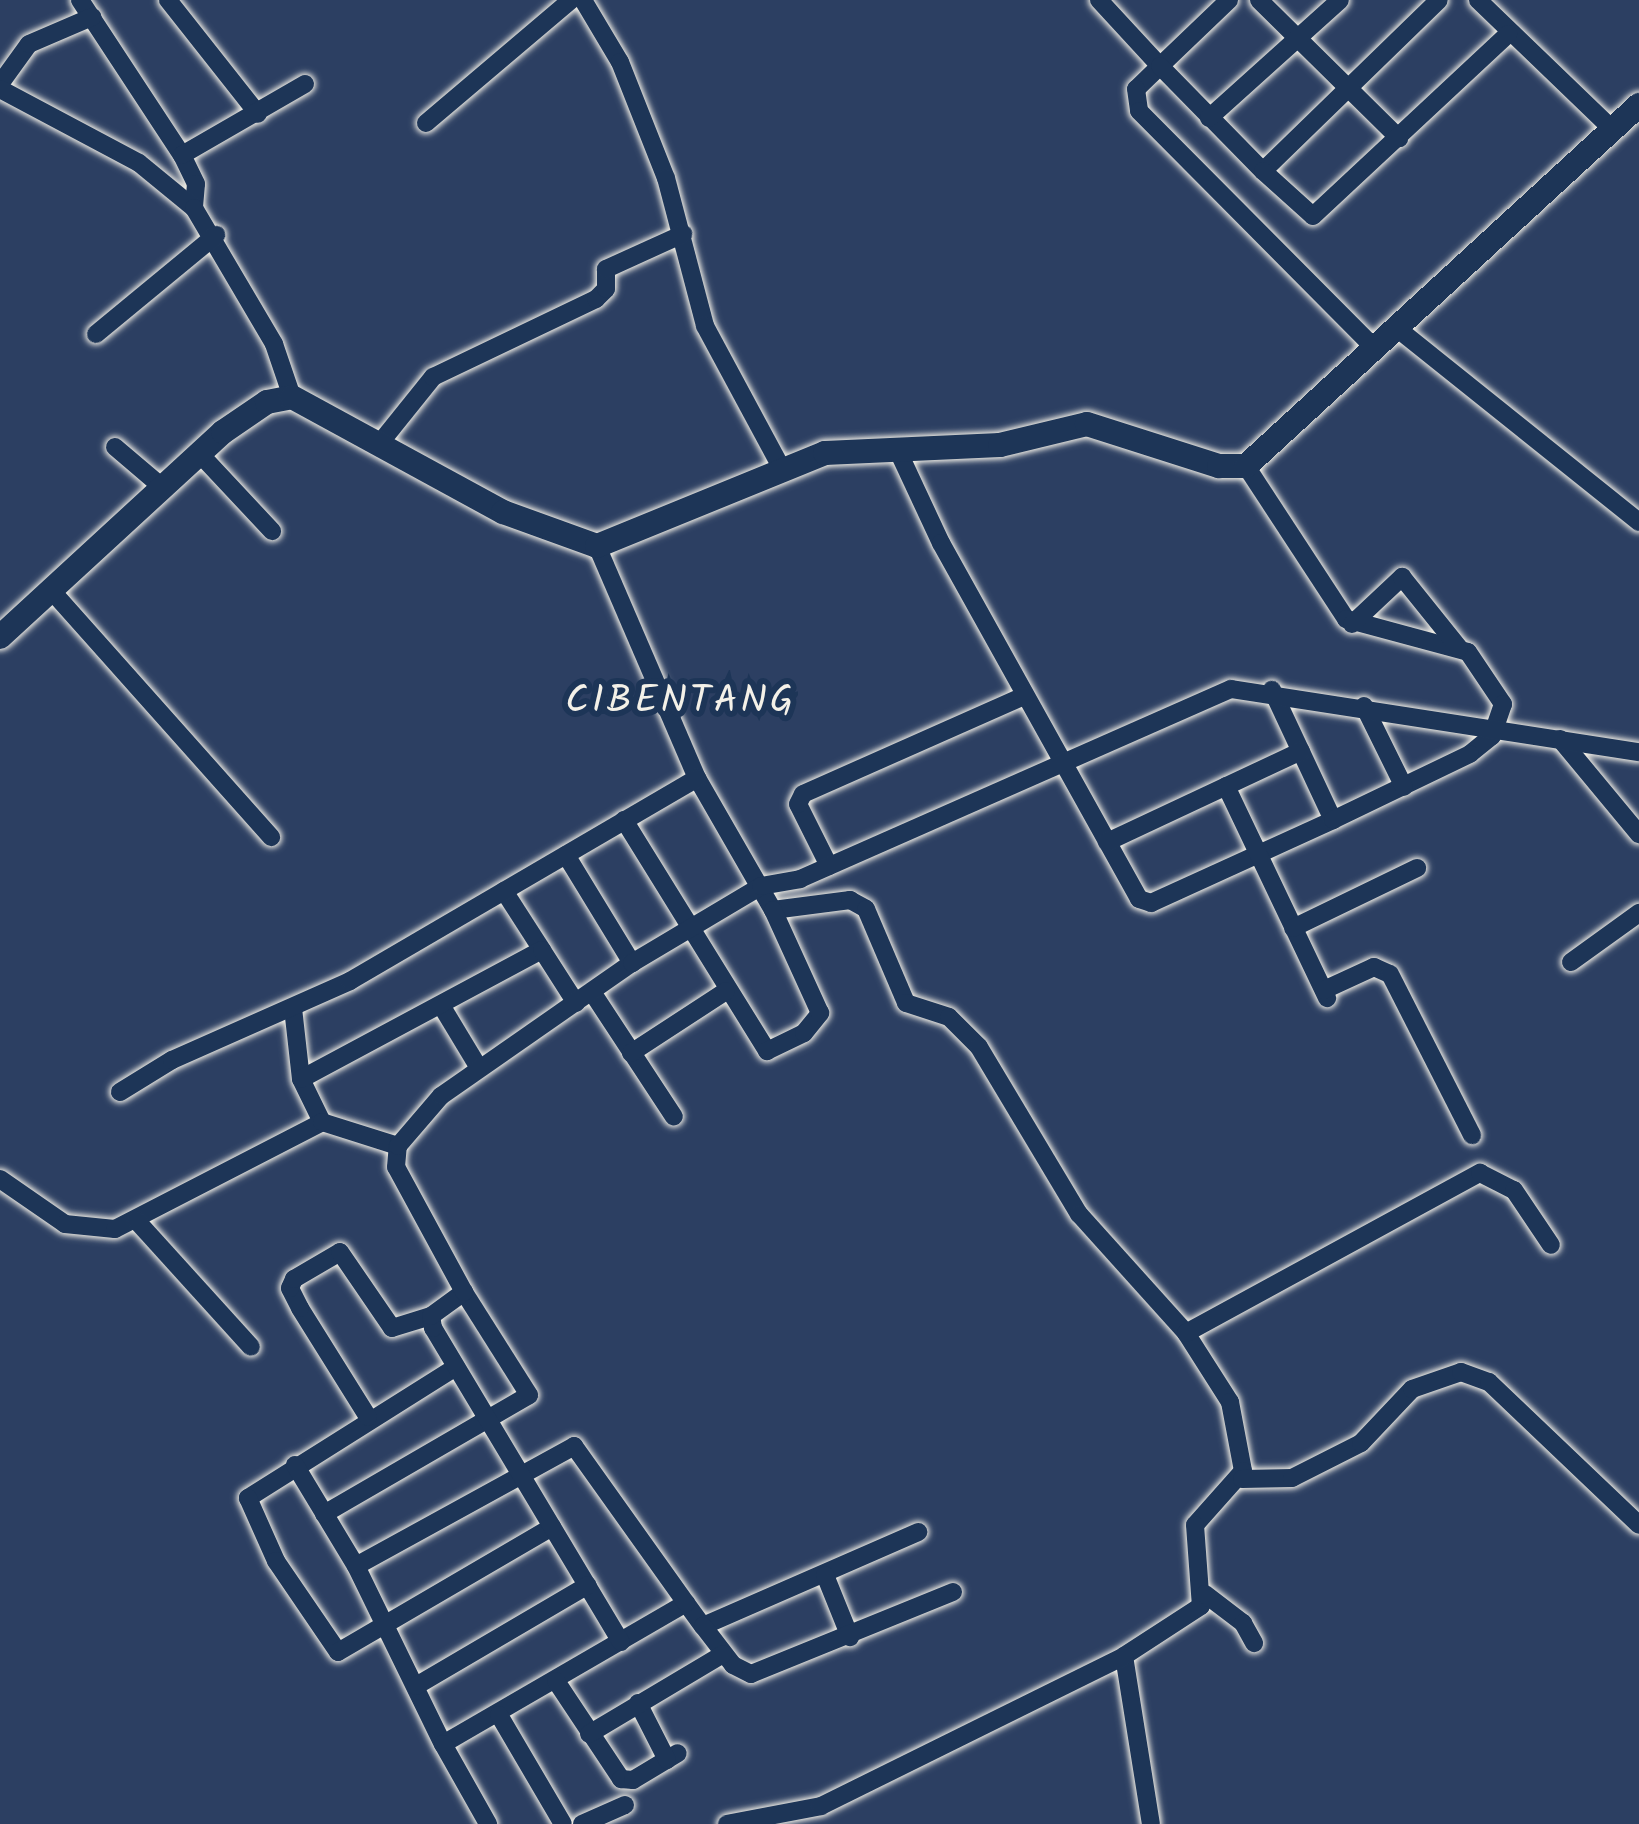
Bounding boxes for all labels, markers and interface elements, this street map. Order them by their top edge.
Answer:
district label: CIBENTANG [565,679,797,725]

